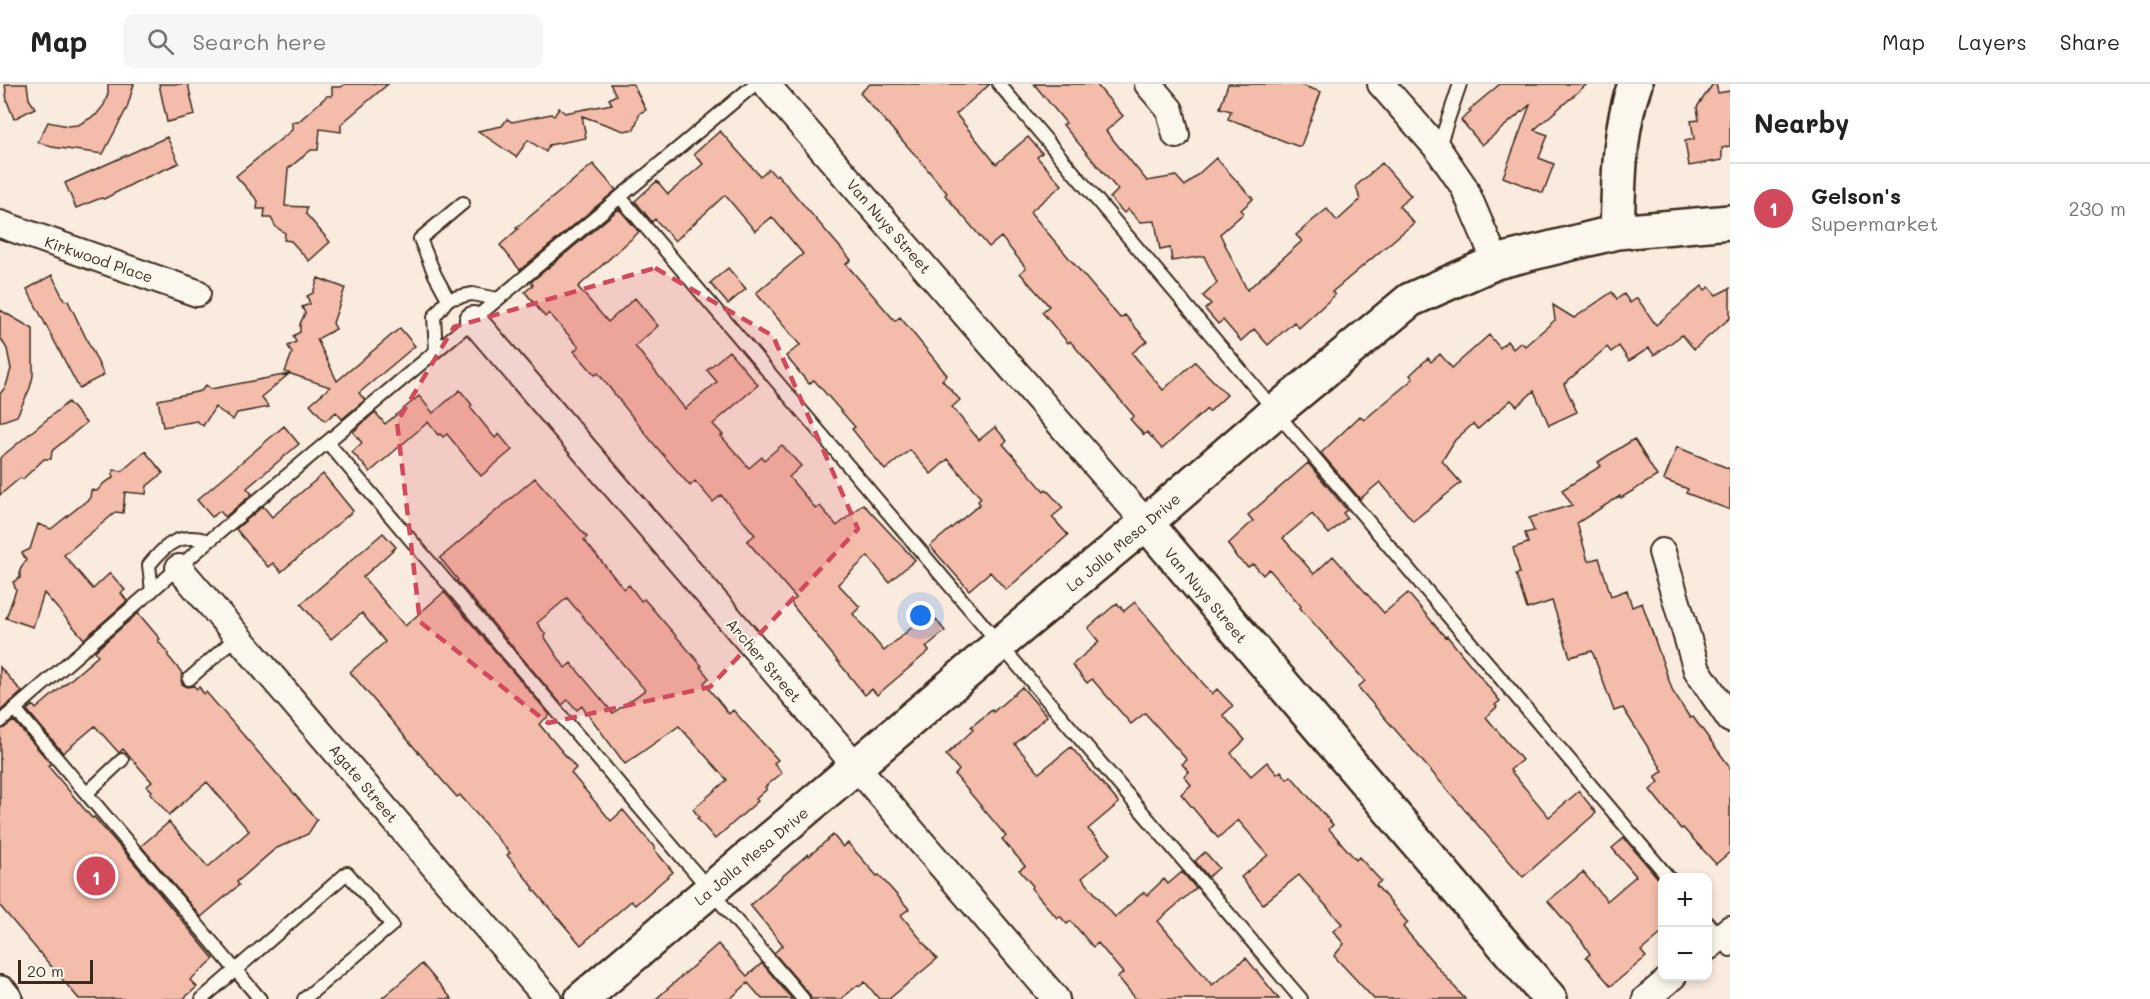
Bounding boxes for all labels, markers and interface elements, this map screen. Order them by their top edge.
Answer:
search box [123,14,543,68]
text: Map [30,23,87,59]
icon: search [144,25,177,58]
text: Search here [192,27,326,56]
text: Map [1882,28,1925,55]
text: Layers [1958,28,2027,55]
text: Share [2060,28,2120,55]
text: Nearby [1754,106,1849,140]
street label: Van Nuys Street [842,175,936,277]
text: Gelson's [1811,181,1901,210]
text: 1 [1769,195,1778,221]
text: 230 m [2068,195,2126,221]
text: Supermarket [1811,210,1938,236]
street label: Kirkwood Place [42,231,156,287]
street label: La Jolla Mesa Drive [1062,488,1184,596]
street label: Van Nuys Street [1160,543,1252,647]
your location [906,601,935,630]
street label: Archer Street [722,614,806,706]
street label: Agate Street [325,739,403,827]
street label: La Jolla Mesa Drive [690,802,812,910]
pin: 1 [76,854,116,898]
map controls [1658,873,1712,981]
button: + [1658,873,1712,927]
button: − [1658,927,1712,981]
scale bar [18,957,93,984]
text: 20 m [27,960,64,981]

